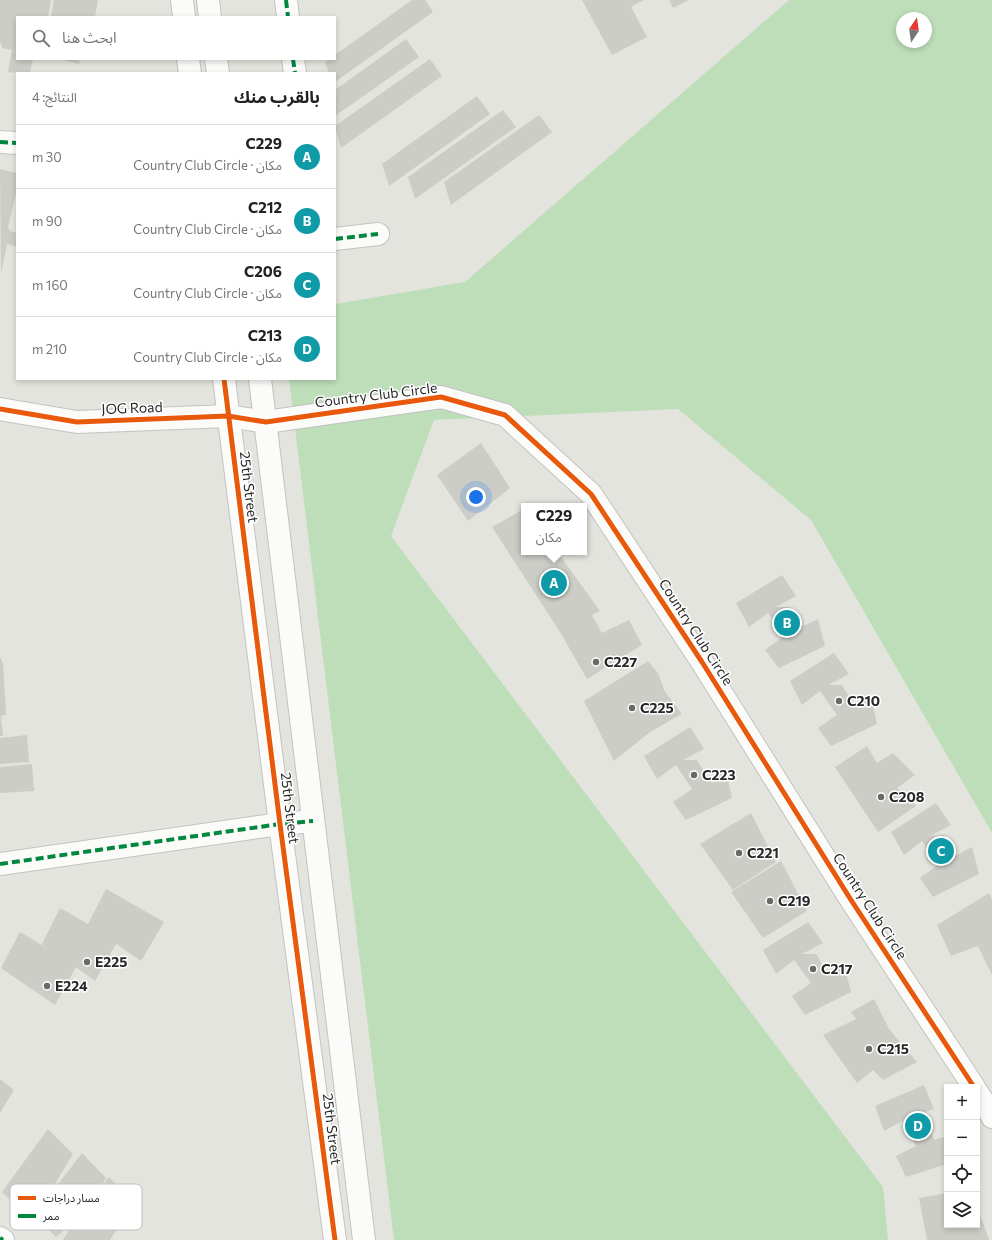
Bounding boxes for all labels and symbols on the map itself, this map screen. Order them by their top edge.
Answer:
north arrow [896,12,932,48]
street label: Country Club Circle [314,379,438,410]
street label: JOG Road [101,398,163,417]
street label: 25th Street [237,450,262,524]
your location [466,487,486,507]
pin: A [541,568,567,598]
street label: Country Club Circle [656,575,737,688]
pin: B [774,608,800,638]
place label: C227 [604,653,637,670]
marker: C227 [591,657,601,667]
place label: C210 [847,692,880,709]
marker: C210 [834,696,844,706]
place label: C225 [640,699,674,716]
marker: C225 [627,703,637,713]
place label: C223 [702,766,736,783]
marker: C223 [689,770,699,780]
street label: 25th Street [278,771,303,845]
place label: C208 [889,788,925,805]
marker: C208 [876,792,886,802]
pin: C [928,836,954,866]
place label: C221 [747,844,779,861]
marker: C221 [734,848,744,858]
street label: Country Club Circle [830,849,911,962]
place label: C219 [778,892,811,909]
marker: C219 [765,896,775,906]
place label: E225 [95,953,127,970]
marker: E225 [82,957,92,967]
place label: C217 [821,960,853,977]
marker: C217 [808,964,818,974]
place label: E224 [55,977,88,994]
marker: E224 [42,981,52,991]
place label: C215 [877,1040,909,1057]
marker: C215 [864,1044,874,1054]
street label: 25th Street [320,1092,345,1166]
pin: D [905,1111,931,1141]
legend [10,1184,142,1230]
text: مسار دراجات [43,1191,100,1205]
text: ممر [42,1209,60,1223]

